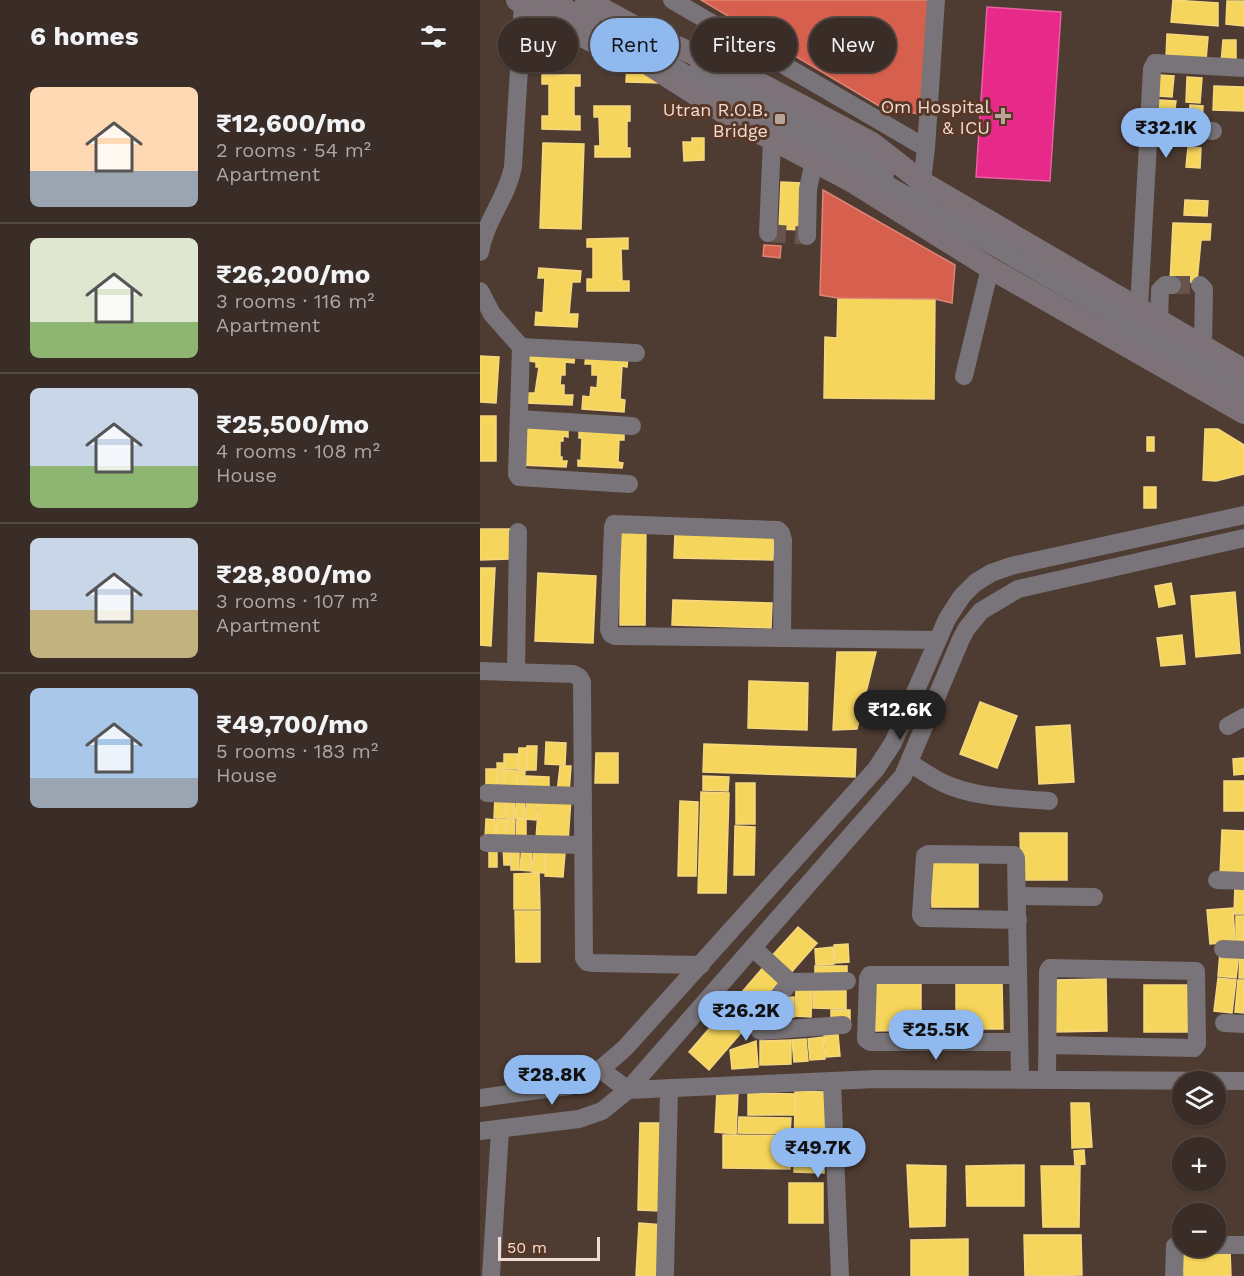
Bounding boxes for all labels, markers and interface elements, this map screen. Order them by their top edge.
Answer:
chip: Buy [498,18,578,72]
chip: Rent [590,18,679,72]
chip: Filters [691,18,797,72]
chip: New [809,18,896,72]
icon: filters [417,20,450,53]
text: 6 homes [30,21,139,51]
place label: Om Hospital & ICU [881,96,990,138]
place label: Utran R.O.B. Bridge [663,99,768,141]
marker: Om Hospital & ICU [994,107,1012,125]
text: ₹12,600/mo [216,108,366,138]
pin: ₹32.1K [1117,108,1215,159]
icon: home [78,111,150,183]
marker: Utran R.O.B. Bridge [773,112,787,126]
text: ₹32.1K [1135,115,1197,139]
text: 2 rooms · 54 m² [216,138,371,162]
text: Apartment [216,162,320,186]
text: ₹26,200/mo [216,259,370,289]
icon: home [78,262,150,334]
text: 3 rooms · 116 m² [216,289,375,313]
text: Apartment [216,313,320,337]
text: ₹25,500/mo [216,409,369,439]
icon: home [78,412,150,484]
text: 4 rooms · 108 m² [216,439,380,463]
text: House [216,463,277,487]
text: ₹28,800/mo [216,559,371,589]
icon: home [78,562,150,634]
text: 3 rooms · 107 m² [216,589,377,613]
text: Apartment [216,613,320,637]
pin: ₹12.6K [851,690,949,741]
text: ₹12.6K [868,697,932,721]
text: ₹49,700/mo [216,709,368,739]
icon: home [78,712,150,784]
text: 5 rooms · 183 m² [216,739,378,763]
text: House [216,763,277,787]
pin: ₹26.2K [697,991,795,1042]
text: ₹26.2K [712,998,780,1022]
pin: ₹25.5K [887,1010,985,1061]
text: ₹25.5K [903,1017,969,1041]
pin: ₹28.8K [503,1055,601,1106]
text: ₹28.8K [518,1062,586,1086]
map controls [1172,1071,1226,1257]
button: layers [1172,1071,1226,1125]
pin: ₹49.7K [769,1128,867,1179]
text: ₹49.7K [785,1135,851,1159]
button: + [1172,1137,1226,1191]
button: − [1172,1203,1226,1257]
scale bar [498,1234,600,1262]
text: 50 m [507,1238,547,1257]

